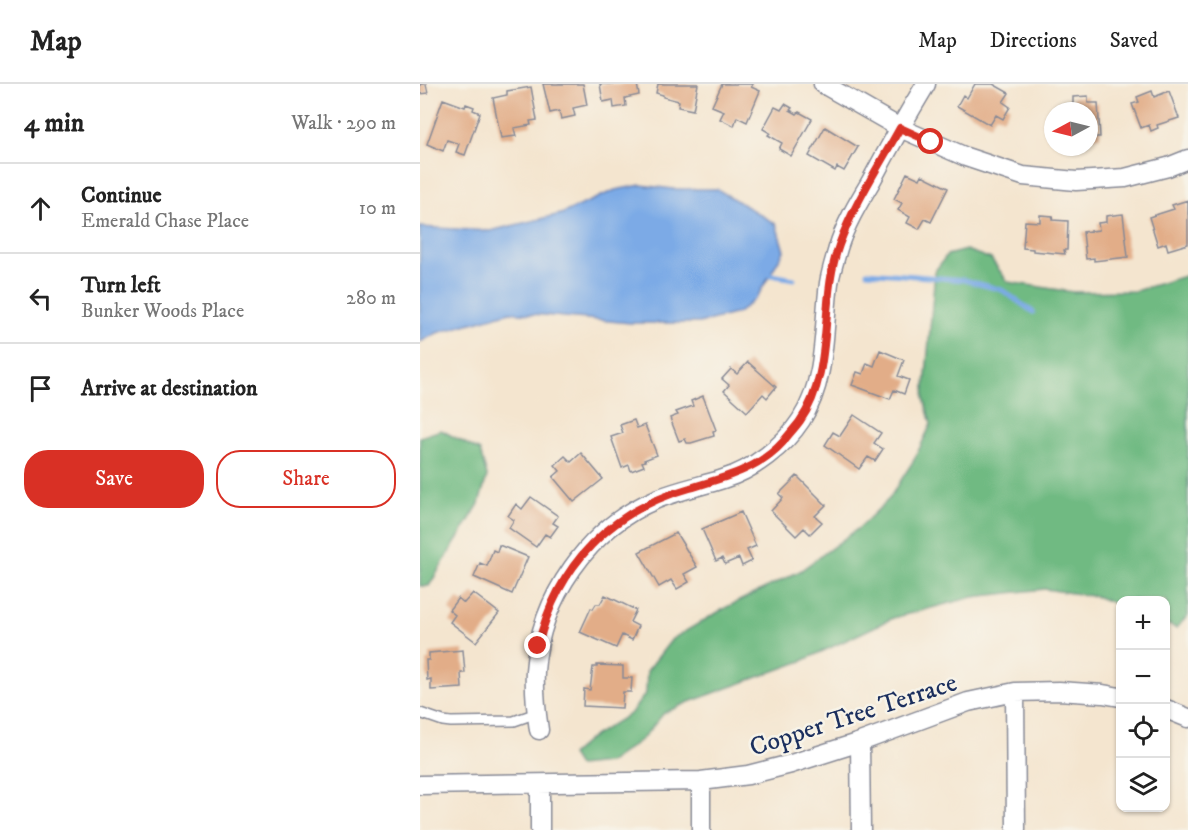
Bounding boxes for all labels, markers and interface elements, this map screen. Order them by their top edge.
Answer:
text: Map [30,24,82,59]
text: Map [918,28,957,54]
text: Directions [990,28,1077,54]
text: Saved [1110,28,1158,54]
north arrow [1044,102,1098,156]
text: 4 min [24,107,84,140]
text: Walk · 290 m [291,111,396,136]
route start [917,128,943,154]
text: Continue [81,182,162,209]
icon: ahead [24,192,57,225]
text: 10 m [359,196,396,221]
text: Emerald Chase Place [81,209,249,234]
text: Turn left [81,272,161,299]
icon: left [24,282,57,315]
text: 280 m [346,286,396,311]
text: Bunker Woods Place [81,299,244,324]
icon: arrive [24,372,57,405]
text: Arrive at destination [81,375,258,402]
button: Save [24,450,204,508]
button: Share [216,450,396,508]
map controls [1116,596,1170,812]
button: + [1116,596,1170,650]
route end [524,632,550,658]
button: − [1116,650,1170,704]
street label: Copper Tree Terrace [746,666,961,765]
button: locate [1116,704,1170,758]
button: layers [1116,758,1170,812]

